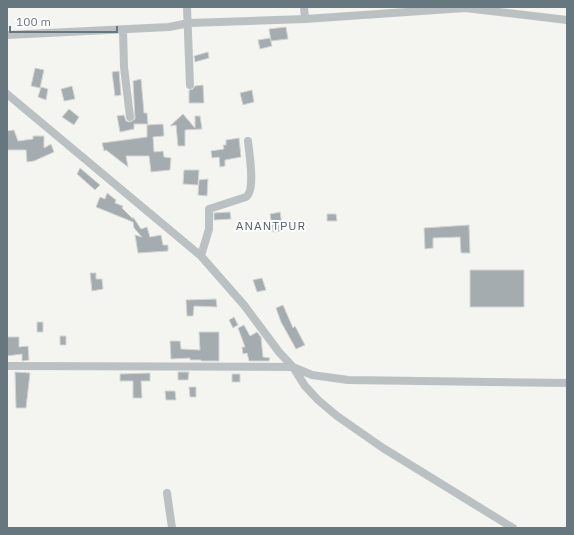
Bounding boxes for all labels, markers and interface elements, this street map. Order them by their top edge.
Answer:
scale bar [10,8,117,34]
text: 100 m [16,14,51,29]
district label: ANANTPUR [236,218,306,233]

